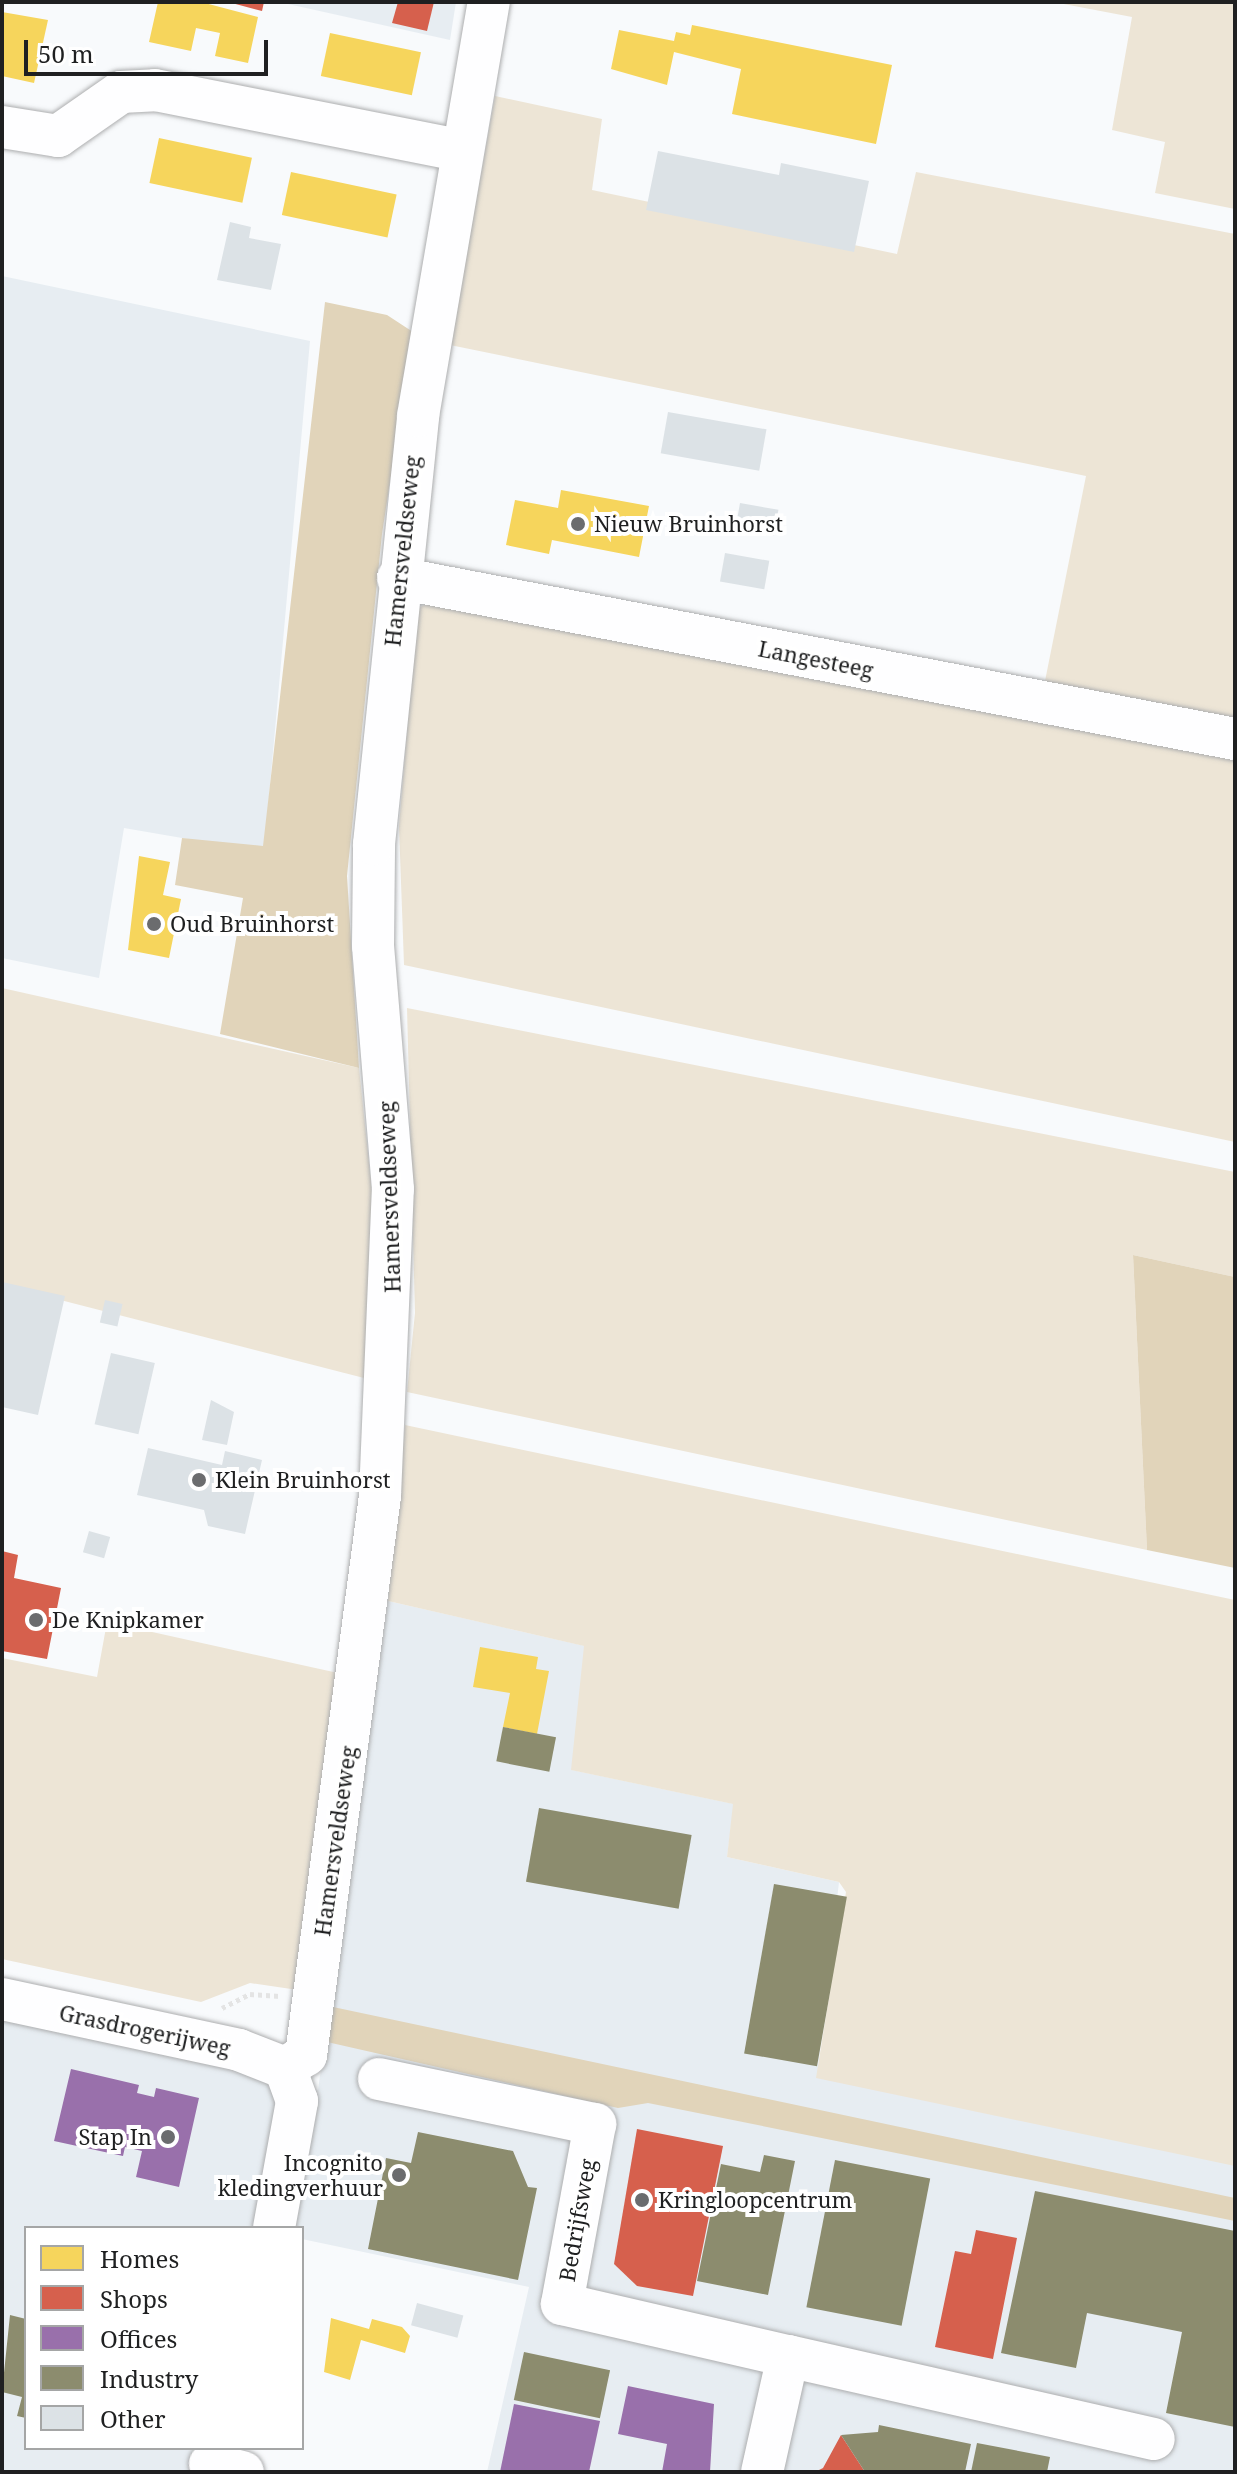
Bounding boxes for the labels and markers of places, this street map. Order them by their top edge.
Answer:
place label: Nieuw Bruinhorst [594,511,783,537]
marker: Nieuw Bruinhorst [569,515,587,533]
place label: Oud Bruinhorst [170,911,334,937]
marker: Oud Bruinhorst [145,915,163,933]
place label: Klein Bruinhorst [215,1467,391,1493]
marker: Klein Bruinhorst [190,1471,208,1489]
place label: De Knipkamer [52,1607,204,1633]
marker: De Knipkamer [27,1611,45,1629]
place label: Stap In [78,2124,152,2150]
marker: Stap In [159,2128,177,2146]
place label: Incognito kledingverhuur [218,2149,383,2200]
marker: Incognito kledingverhuur [390,2166,408,2184]
place label: Kringloopcentrum [658,2187,852,2213]
marker: Kringloopcentrum [633,2191,651,2209]

